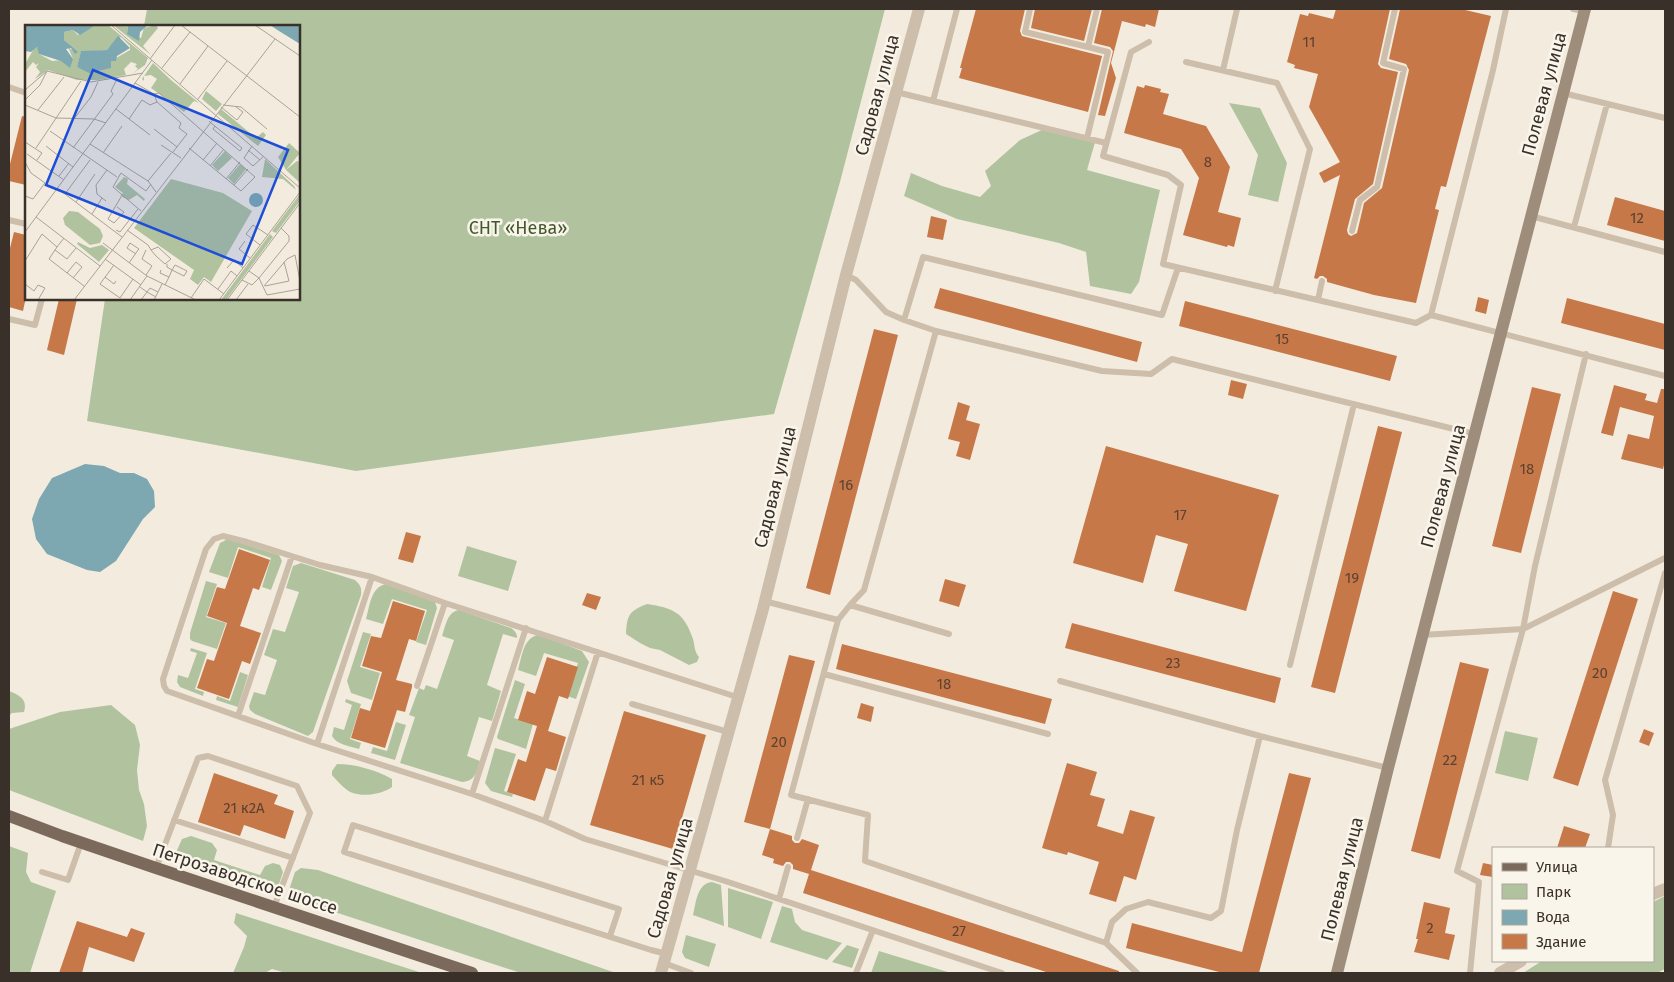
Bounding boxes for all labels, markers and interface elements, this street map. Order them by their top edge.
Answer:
inset map [25,25,300,300]
street label: Полевая улица [1517,30,1571,158]
street label: Садовая улица [850,32,904,158]
house number: 11 [1303,33,1315,51]
house number: 8 [1204,153,1212,171]
house number: 12 [1630,209,1644,227]
park label: СНТ «Нева» [469,217,567,239]
house number: 15 [1275,330,1289,348]
street label: Полевая улица [1416,422,1470,550]
street label: Садовая улица [749,424,801,550]
house number: 18 [1520,460,1534,478]
house number: 16 [839,476,853,494]
house number: 17 [1173,506,1187,524]
house number: 19 [1345,569,1359,587]
house number: 23 [1166,654,1180,672]
house number: 20 [1592,664,1608,682]
house number: 18 [937,675,951,693]
house number: 20 [771,733,787,751]
house number: 22 [1443,751,1457,769]
house number: 21 к5 [632,771,664,789]
house number: 21 к2А [223,799,265,817]
street label: Садовая улица [642,815,698,941]
street label: Полевая улица [1316,815,1368,943]
street label: Петрозаводское шоссе [150,839,340,919]
legend [1492,847,1654,962]
text: Улица [1536,858,1578,876]
text: Парк [1536,883,1571,901]
text: Вода [1536,908,1570,926]
house number: 2 [1426,919,1434,937]
house number: 27 [952,922,966,940]
text: Здание [1536,933,1586,951]

